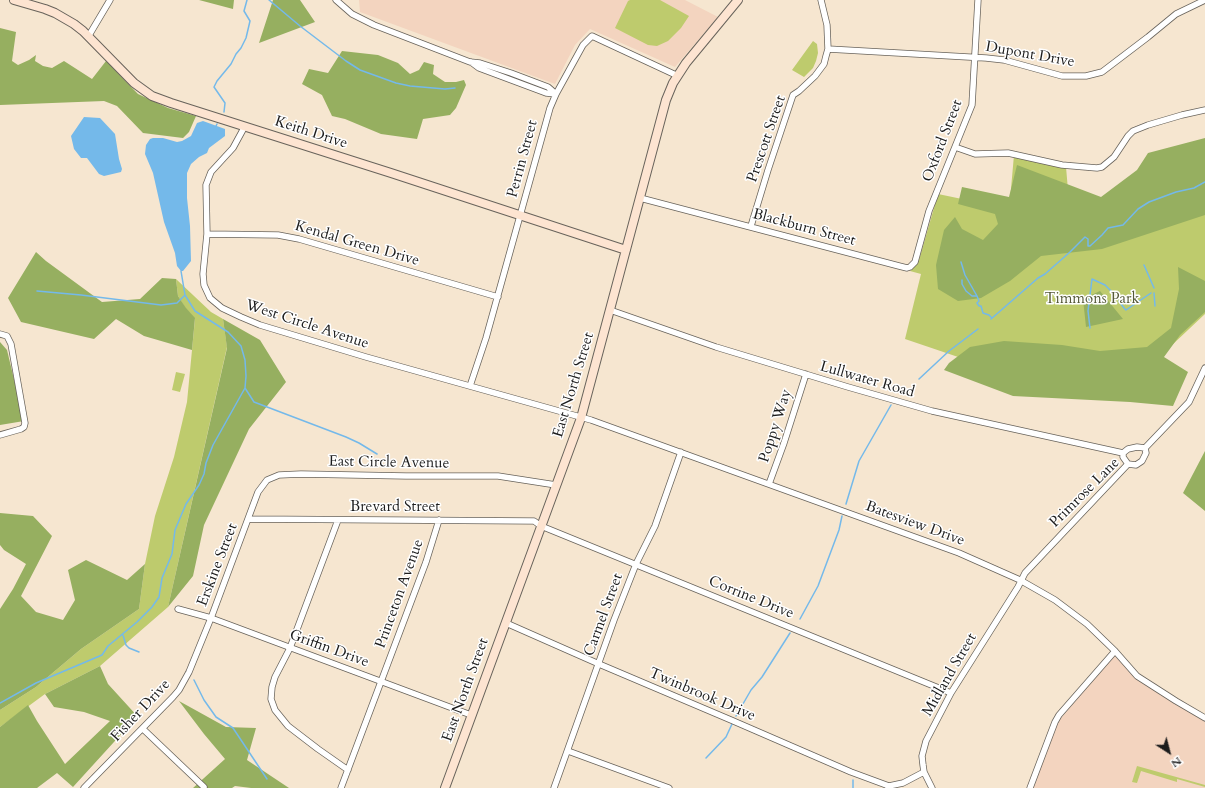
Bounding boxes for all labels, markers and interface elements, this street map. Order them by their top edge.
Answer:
street label: Dupont Drive [984,38,1076,72]
street label: Prescott Street [744,93,790,185]
street label: Oxford Street [919,97,967,185]
street label: Keith Drive [272,113,350,153]
street label: Perrin Street [504,118,542,200]
street label: Blackburn Street [751,206,857,250]
street label: Kendal Green Drive [293,218,421,270]
park label: Timmons Park [1044,291,1140,309]
street label: West Circle Avenue [243,297,371,353]
street label: East North Street [549,330,599,440]
street label: Lullwater Road [818,358,916,402]
street label: Poppy Way [756,387,796,465]
street label: East Circle Avenue [328,453,450,473]
street label: Primrose Lane [1046,454,1124,532]
street label: Batesview Drive [863,498,967,550]
street label: Brevard Street [350,499,440,517]
street label: Erskine Street [194,521,242,609]
street label: Princeton Avenue [372,537,428,651]
street label: Carmel Street [581,571,627,659]
street label: Corrine Drive [706,573,796,623]
street label: Griffin Drive [287,626,371,672]
street label: Midland Street [919,630,981,720]
street label: East North Street [439,636,493,744]
street label: Twinbrook Drive [646,664,758,726]
street label: Fisher Drive [108,676,174,746]
north arrow [1149,732,1189,772]
text: N [1168,753,1185,771]

